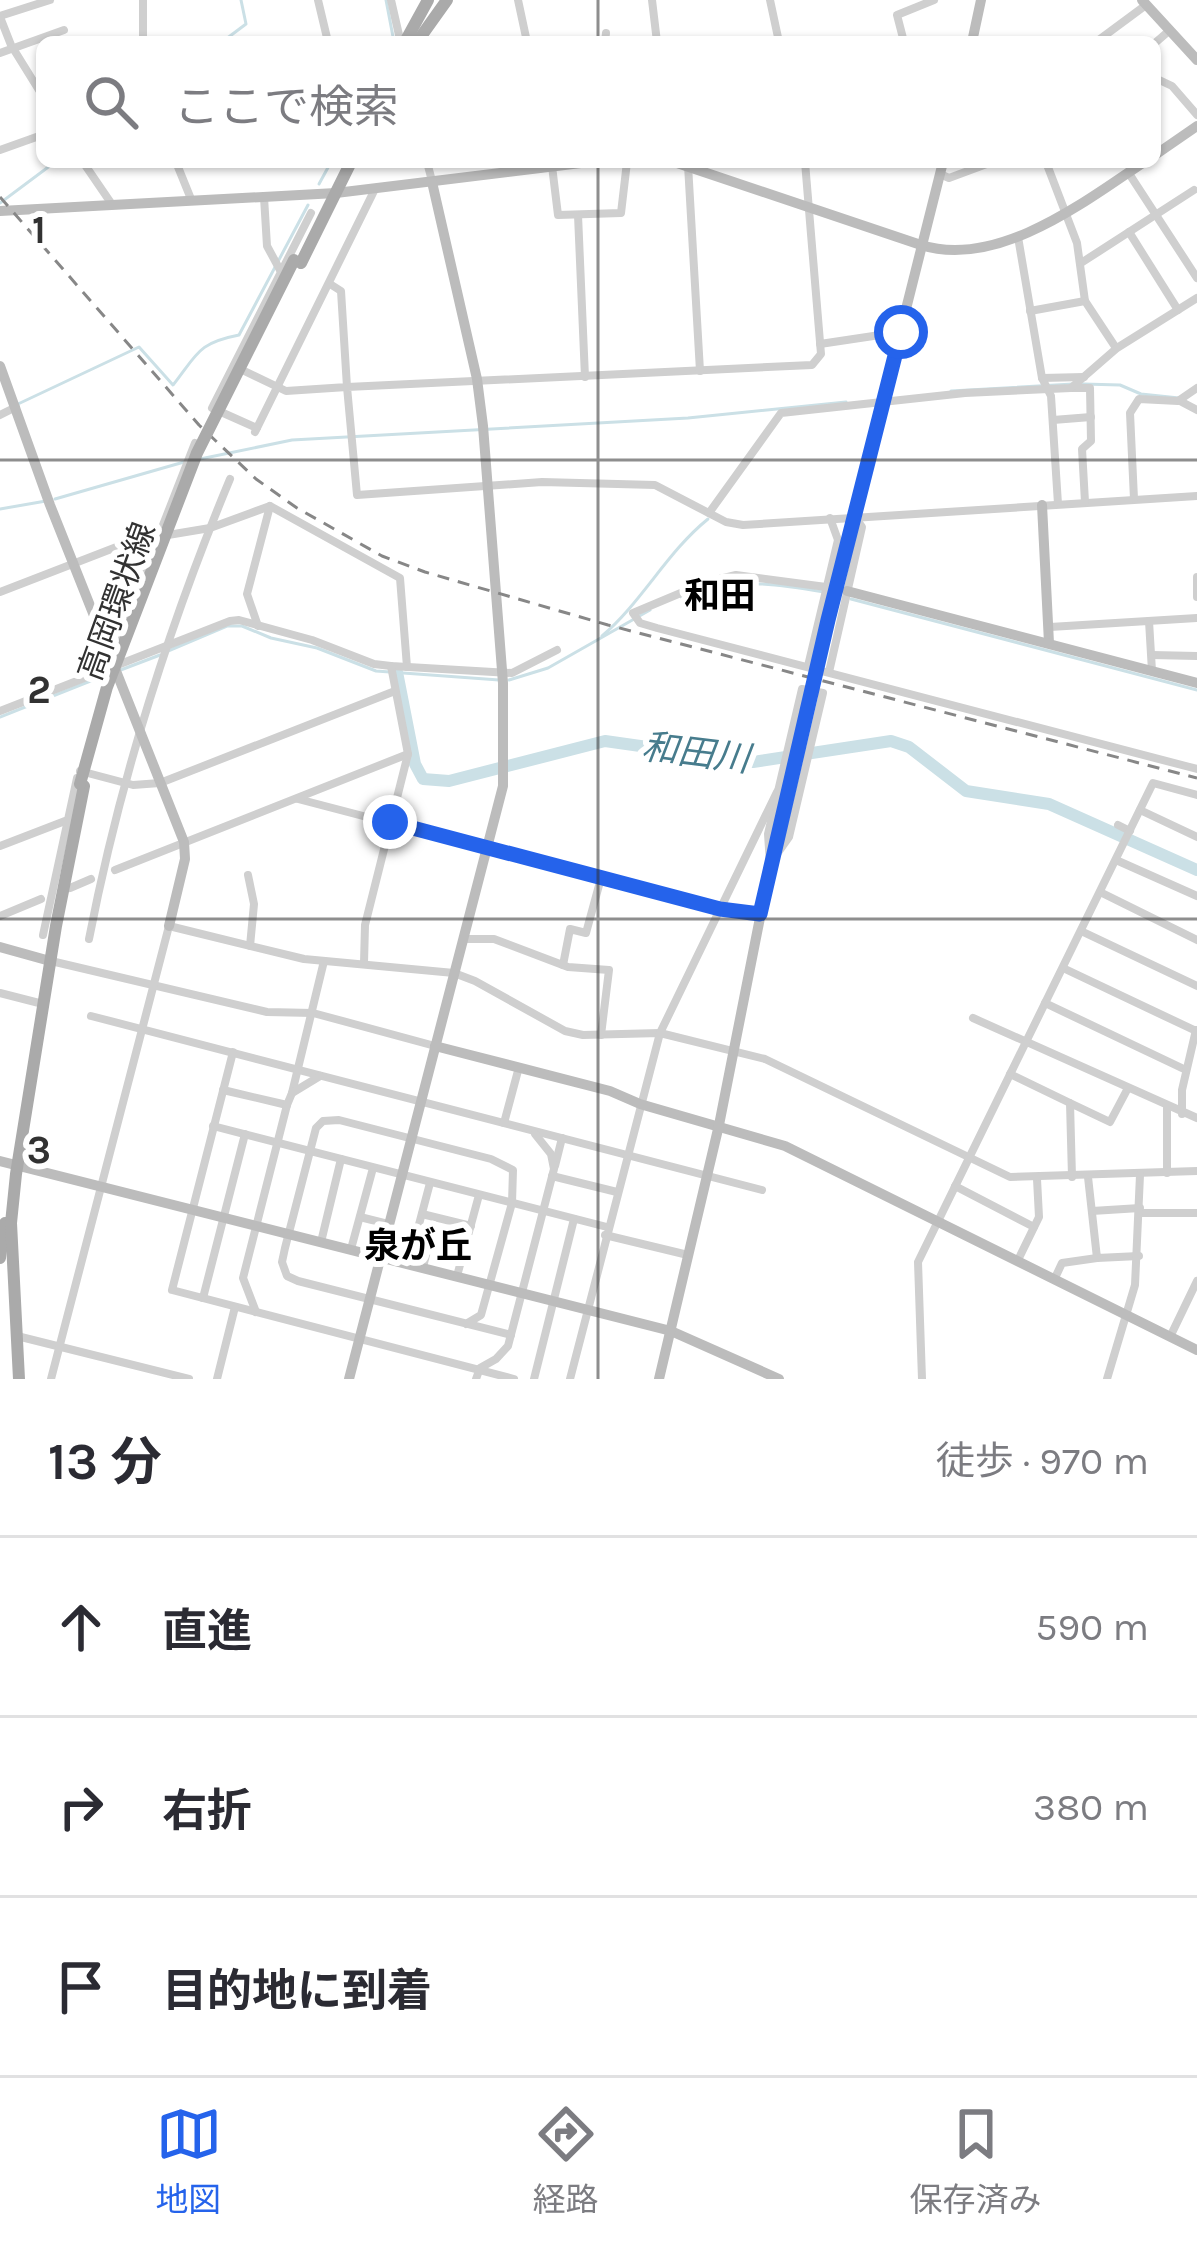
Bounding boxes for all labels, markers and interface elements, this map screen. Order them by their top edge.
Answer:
search box [36,36,1161,168]
icon: search [78,69,144,135]
text: ここで検索 [174,81,399,133]
text: 1 [32,207,46,253]
route start [874,305,928,359]
street label: 高岡環状線 [71,517,163,685]
district label: 和田 [684,575,756,617]
text: 2 [27,667,51,713]
water label: 和田川 [640,726,756,781]
route end [363,795,417,849]
text: 3 [27,1127,51,1173]
district label: 泉が丘 [364,1225,472,1267]
text: 13 分 [48,1432,162,1492]
text: 徒歩 · 970 m [936,1438,1149,1484]
icon: ahead [48,1594,114,1660]
text: 590 m [1035,1604,1149,1650]
text: 直進 [162,1605,252,1657]
icon: right [48,1774,114,1840]
text: 380 m [1033,1784,1149,1830]
text: 右折 [162,1785,252,1837]
icon: arrive [48,1954,114,2020]
text: 目的地に到着 [162,1965,432,2017]
tab: 地図 [156,2101,222,2221]
tab: 経路 [533,2101,599,2221]
tab: 保存済み [910,2101,1042,2221]

